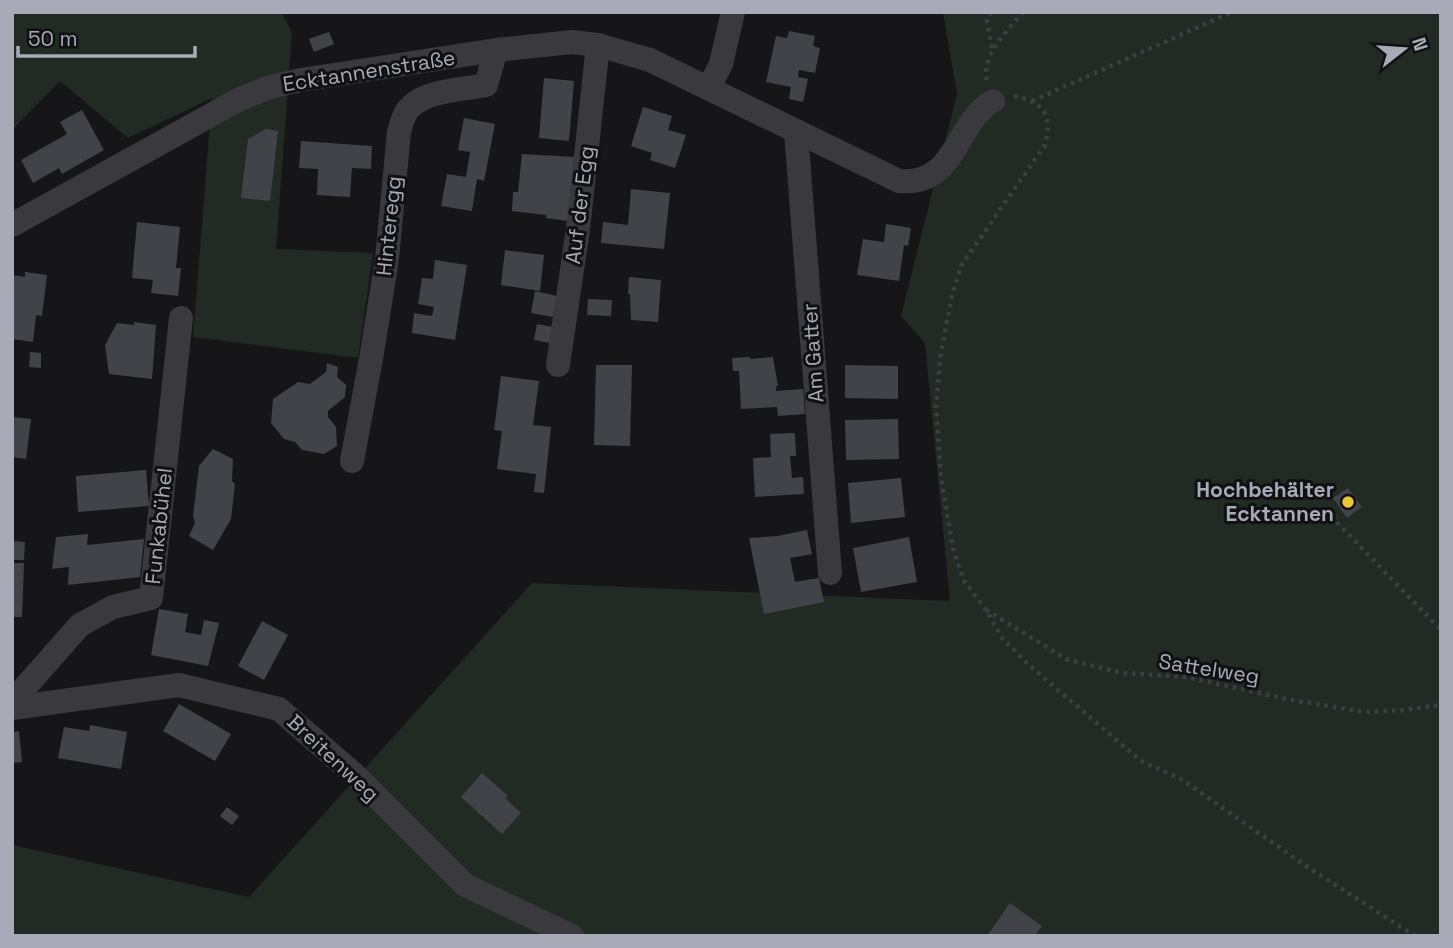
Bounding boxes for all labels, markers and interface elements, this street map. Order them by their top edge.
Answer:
scale bar [18,14,194,58]
north arrow [1369,14,1439,84]
text: 50 m [28,25,78,52]
text: N [1406,34,1434,54]
street label: Ecktannenstraße [281,44,457,97]
street label: Auf der Egg [559,144,600,266]
street label: Hinteregg [370,175,407,277]
street label: Am Gatter [796,302,829,404]
street label: Funkabühel [139,466,178,586]
place label: Hochbehälter Ecktannen [1196,476,1334,527]
marker: Hochbehälter Ecktannen [1340,494,1356,510]
street label: Sattelweg [1157,647,1261,690]
street label: Breitenweg [282,708,385,807]

